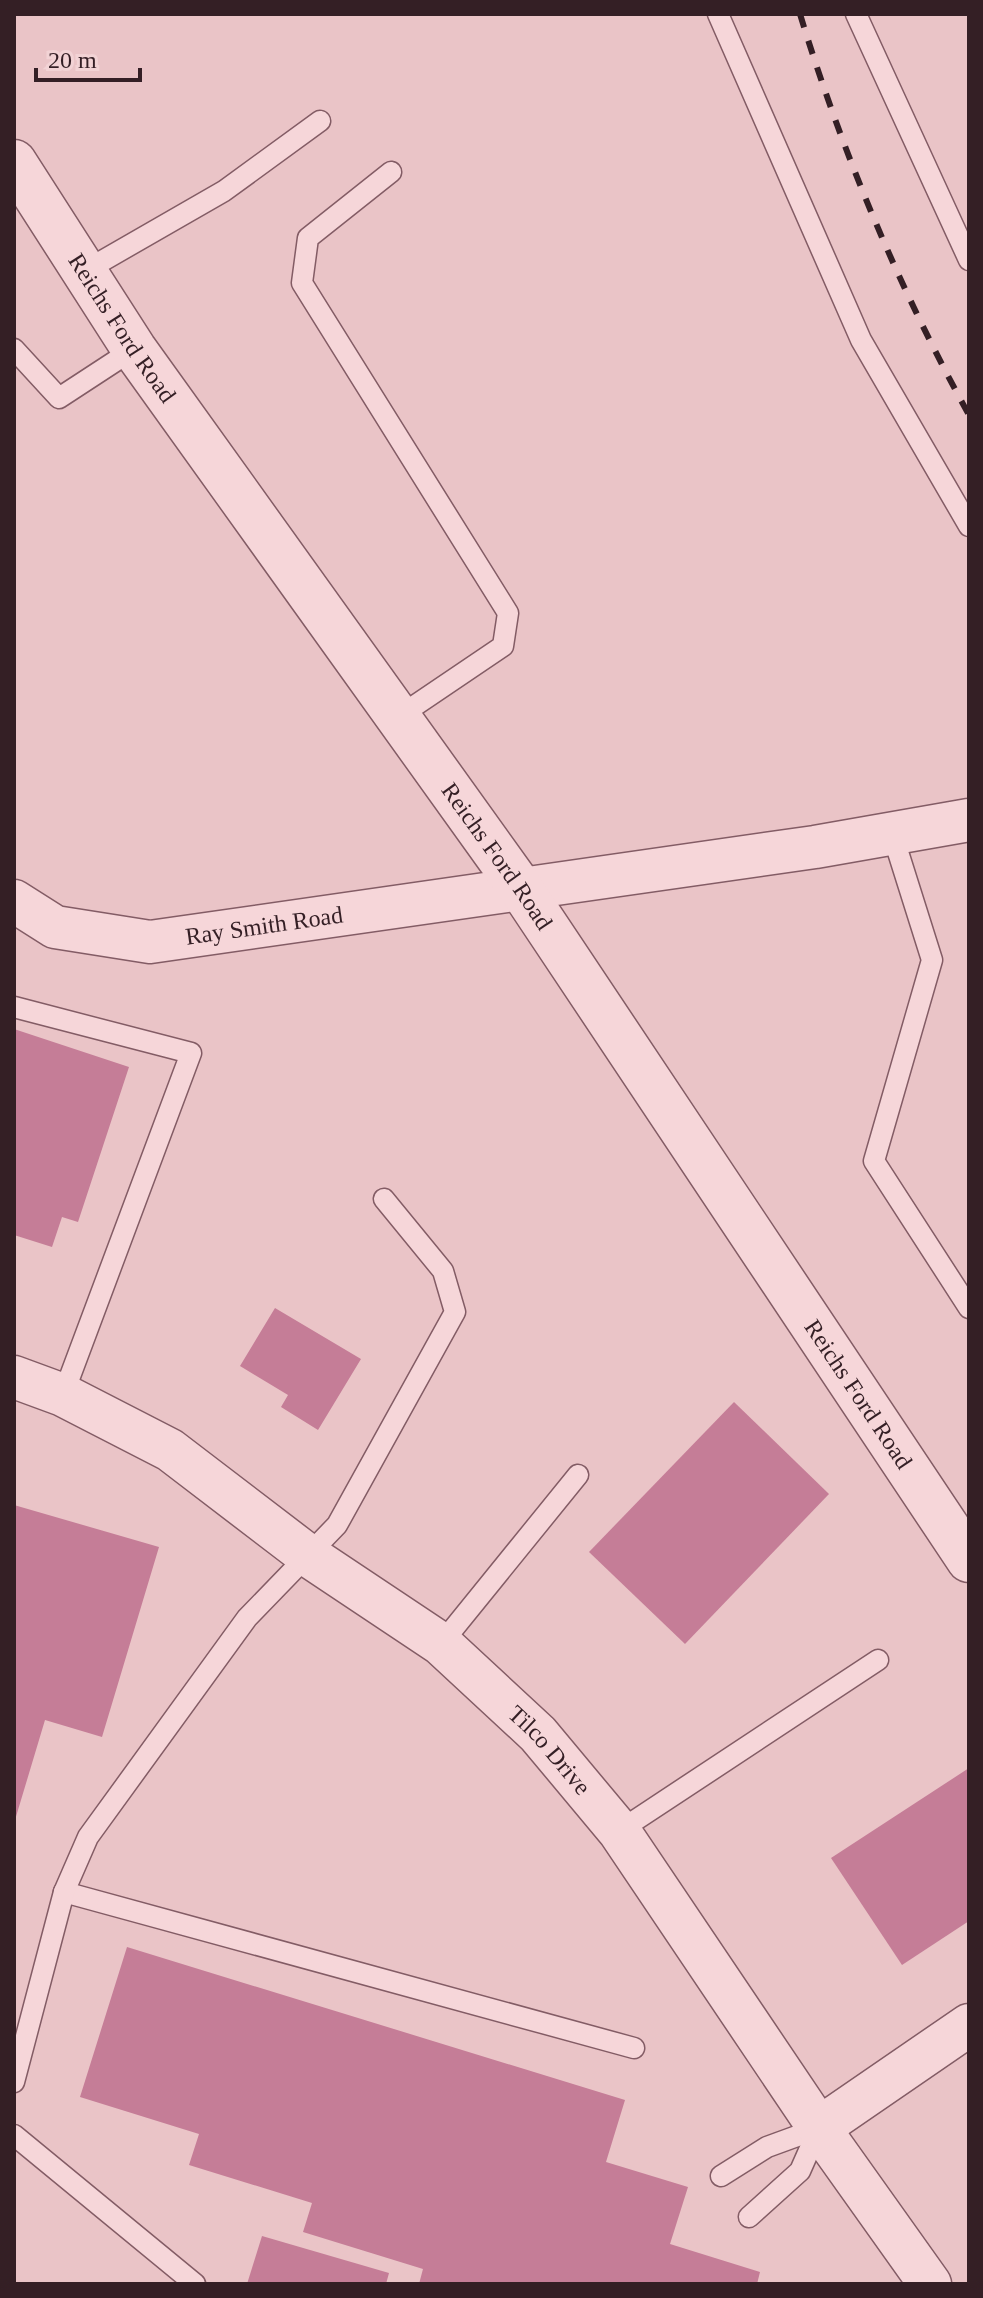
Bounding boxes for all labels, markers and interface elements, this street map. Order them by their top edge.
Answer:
scale bar [36,32,140,82]
text: 20 m [48,47,97,73]
street label: Reichs Ford Road [63,249,181,407]
street label: Reichs Ford Road [436,778,558,934]
street label: Ray Smith Road [184,902,345,950]
street label: Reichs Ford Road [799,1315,917,1473]
street label: Tilco Drive [503,1700,596,1800]

